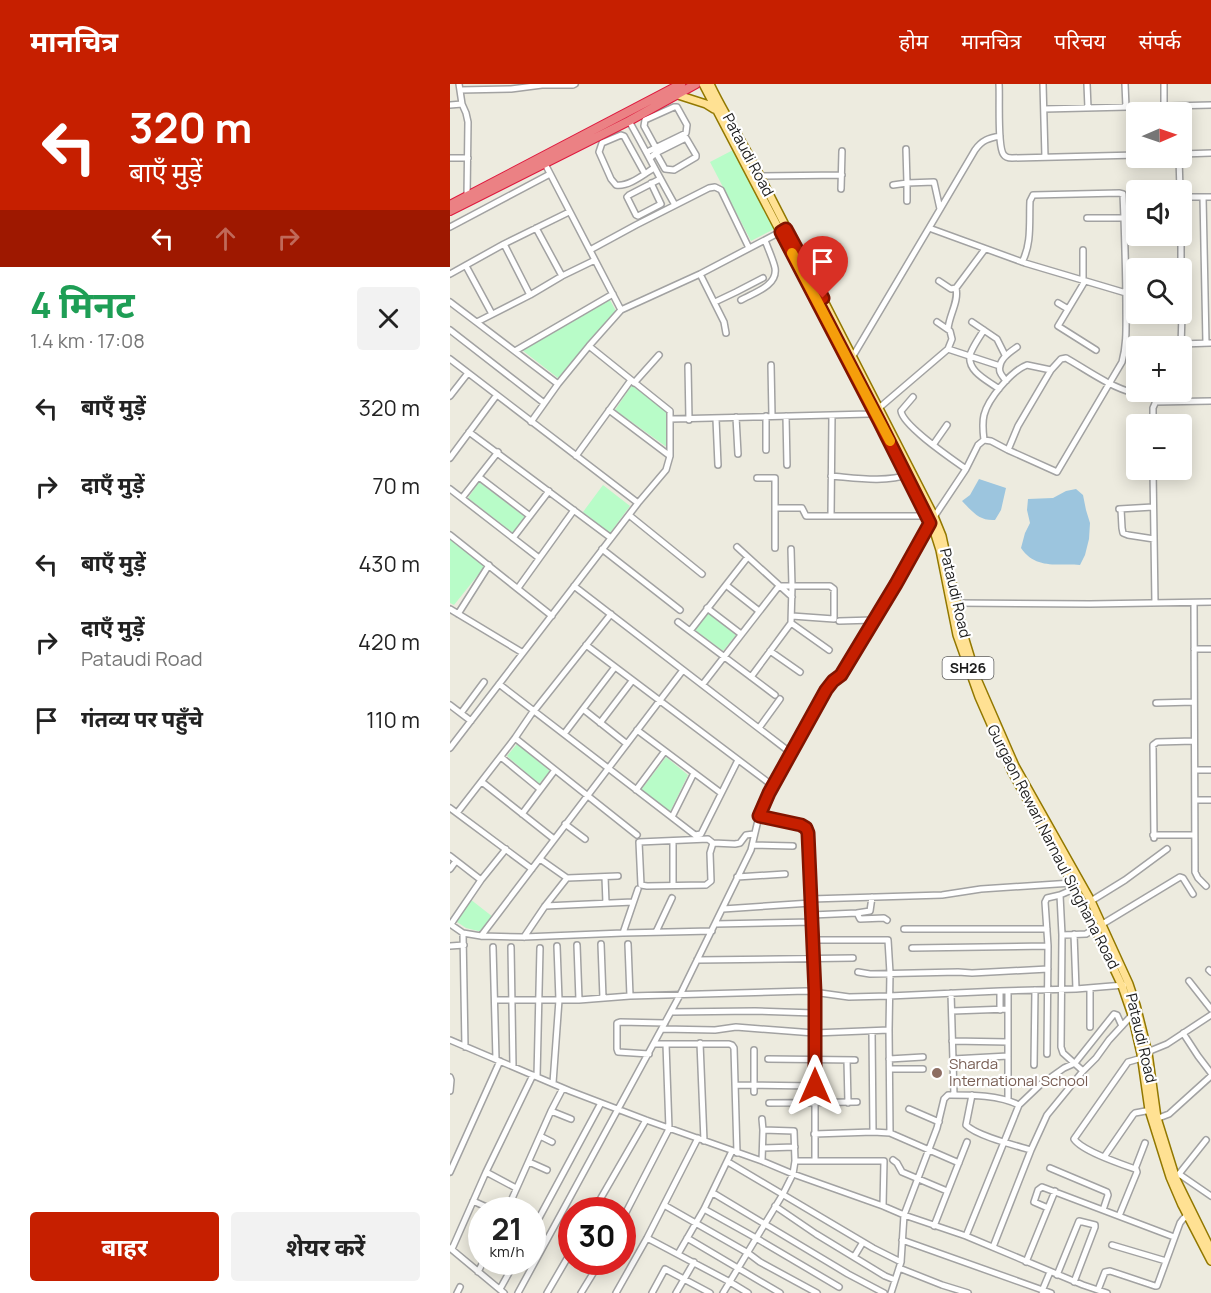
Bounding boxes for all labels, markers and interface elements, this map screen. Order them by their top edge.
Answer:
text: मानचित्र [30,22,118,60]
text: होम [899,27,928,55]
text: मानचित्र [961,27,1021,55]
text: परिचय [1054,27,1106,55]
text: संपर्क [1139,27,1181,55]
text: 320 m [129,98,252,156]
north arrow [1126,102,1192,168]
map controls [1126,102,1192,480]
icon: left [30,108,108,186]
street label: Pataudi Road [718,110,779,200]
text: बाएँ मुड़ें [129,153,202,190]
button: sound [1126,180,1192,246]
icon: left [146,222,179,255]
icon: ahead [209,222,242,255]
icon: right [272,222,305,255]
pin [797,236,848,298]
icon: arrive [806,245,839,278]
button: search [1126,258,1192,324]
text: 4 मिनट [30,280,135,329]
button: close [357,287,420,350]
text: 1.4 km · 17:08 [30,327,145,354]
button: + [1126,336,1192,402]
icon: left [30,392,63,425]
text: बाएँ मुड़ें [81,392,146,422]
text: 320 m [359,393,420,423]
button: − [1126,414,1192,480]
icon: right [30,470,63,503]
text: दाएँ मुड़ें [81,470,144,500]
text: 70 m [372,471,420,501]
street label: Pataudi Road [935,546,976,640]
icon: left [30,548,63,581]
text: बाएँ मुड़ें [81,548,146,578]
text: 430 m [358,549,420,579]
text: दाएँ मुड़ें [81,613,144,643]
icon: right [30,626,63,659]
text: 420 m [358,627,420,657]
text: Pataudi Road [81,645,203,672]
road number: SH26 [942,657,994,679]
icon: arrive [30,704,63,737]
text: गंतव्य पर पहुँचे [81,704,203,734]
text: 110 m [366,705,420,735]
street label: Gurgaon Rewari Narnaul Singhana Road [982,721,1125,973]
street label: Pataudi Road [1121,991,1162,1085]
place label: Sharda International School [949,1053,1088,1091]
position arrow [783,1054,847,1118]
marker: Sharda International School [930,1066,944,1080]
speed limit sign: 30 [558,1197,636,1275]
text: 21 [491,1208,523,1249]
button: बाहर [30,1212,219,1281]
button: शेयर करें [231,1212,420,1281]
text: km/h [490,1241,524,1262]

